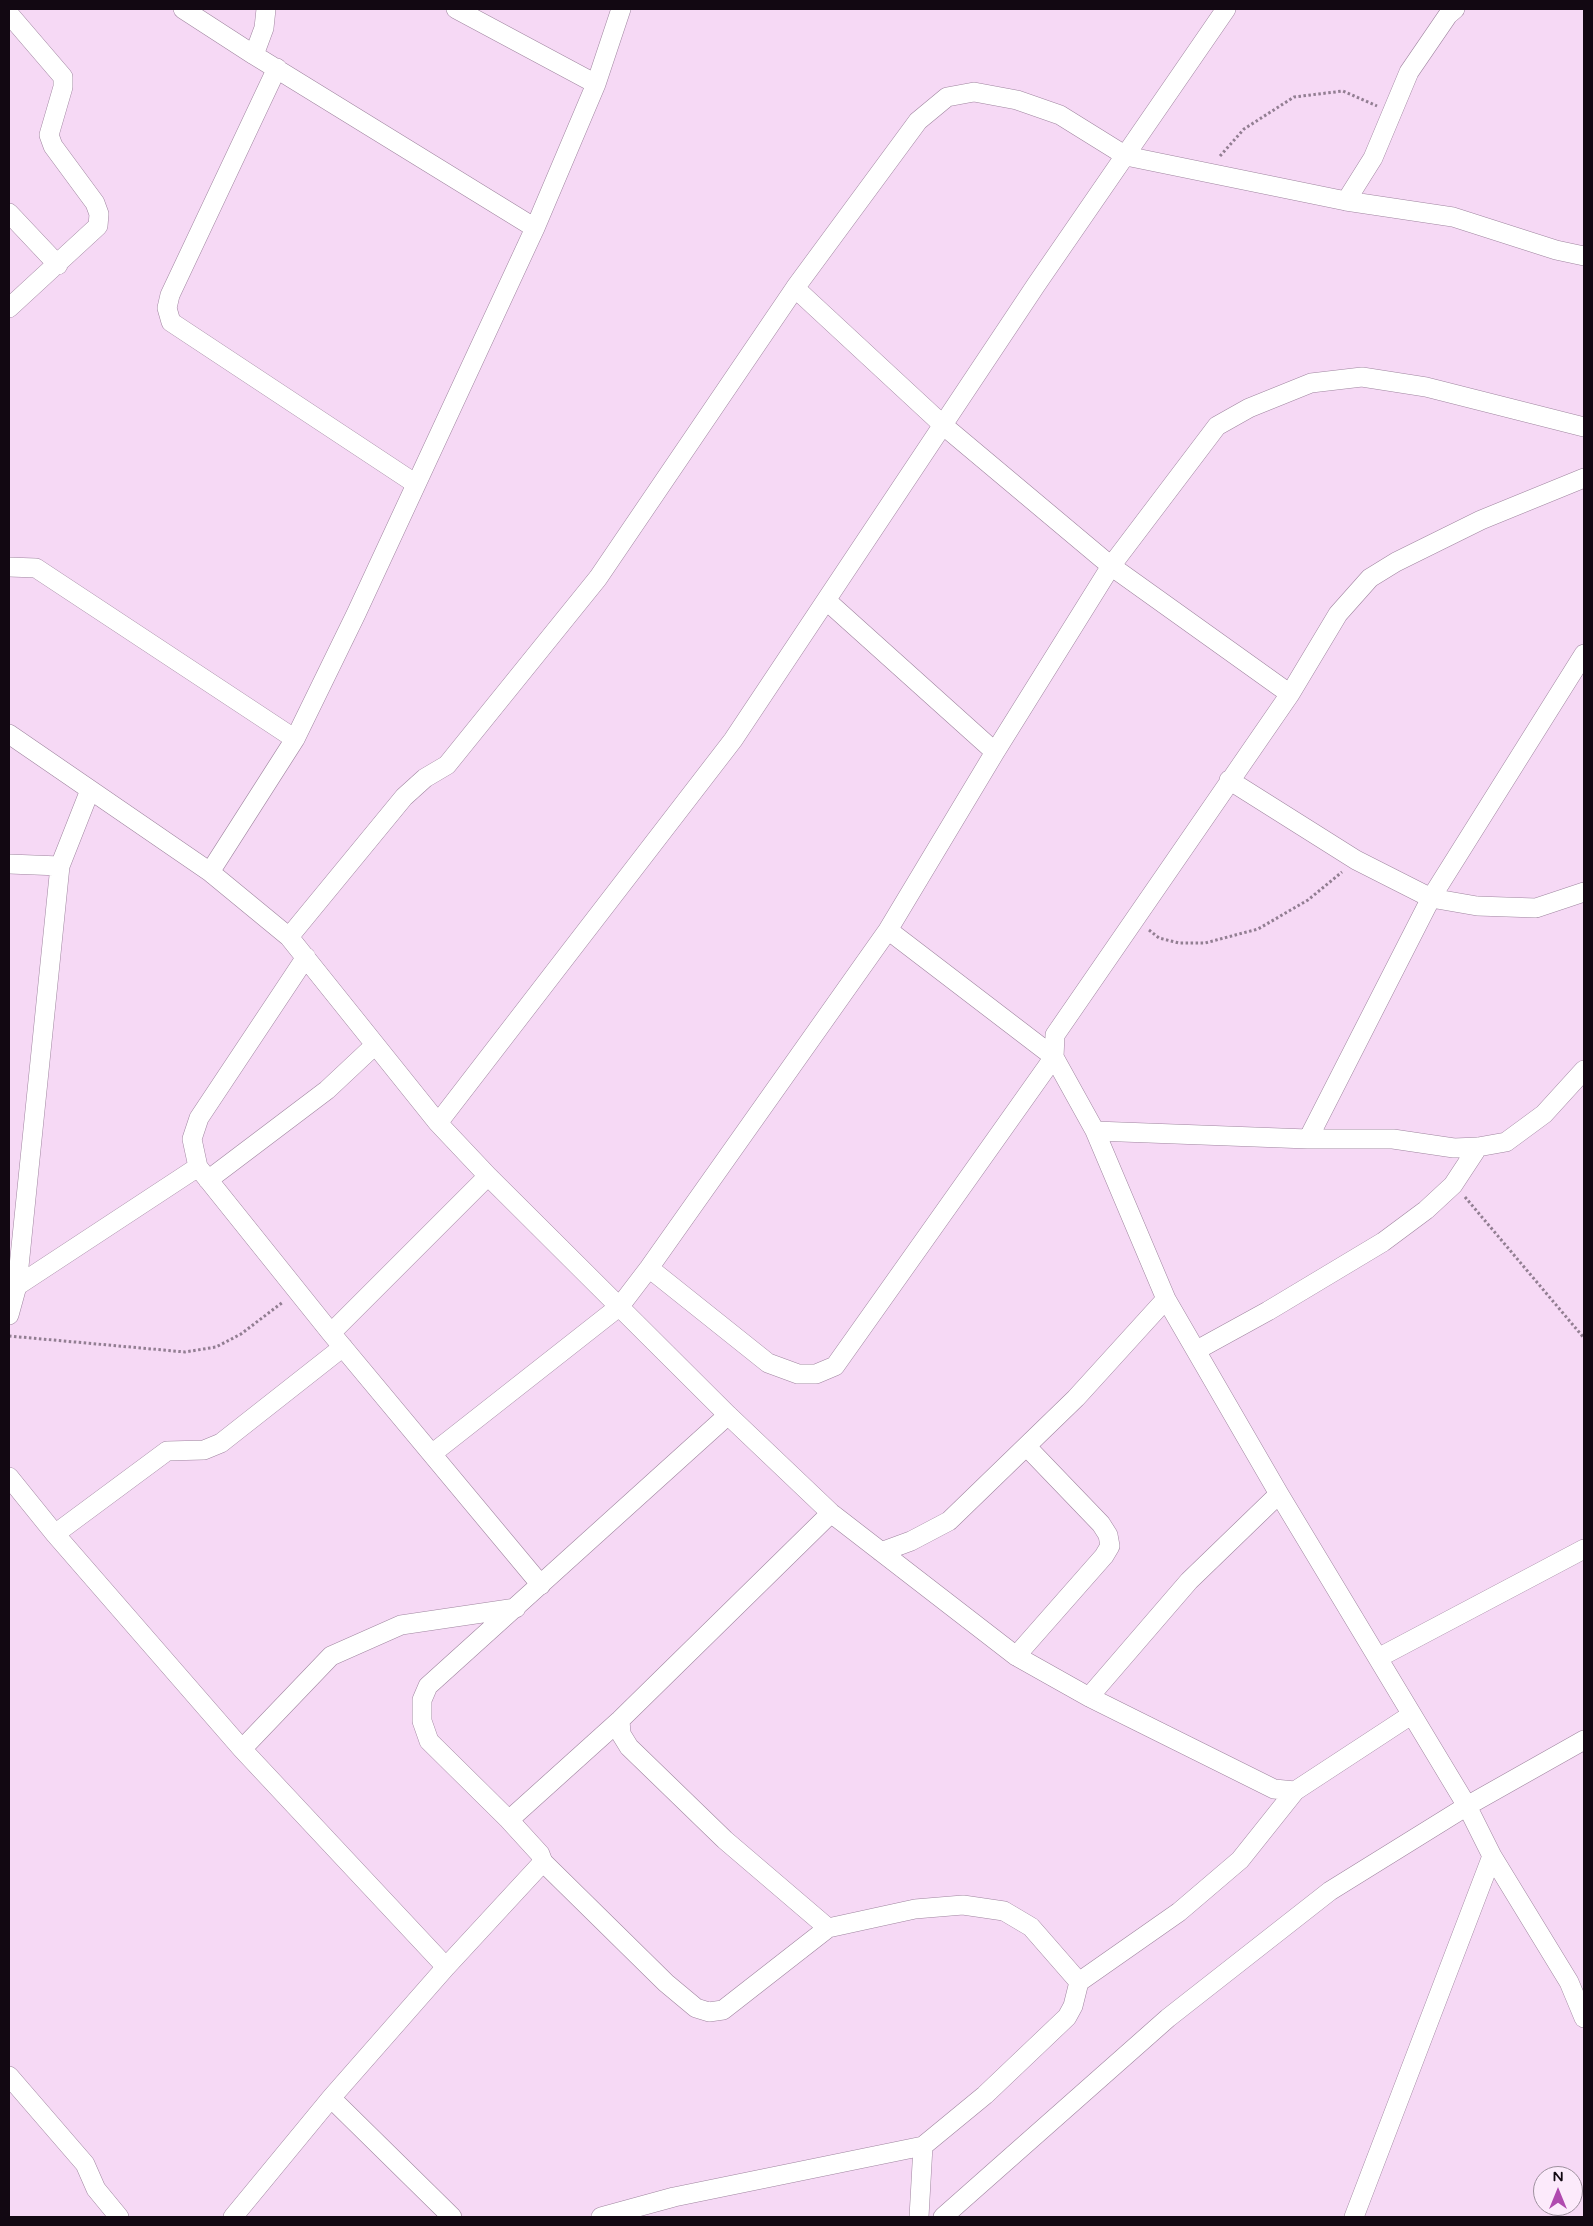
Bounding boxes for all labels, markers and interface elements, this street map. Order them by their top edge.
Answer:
north arrow [1533,2166,1583,2216]
text: N [1552,2168,1564,2185]

